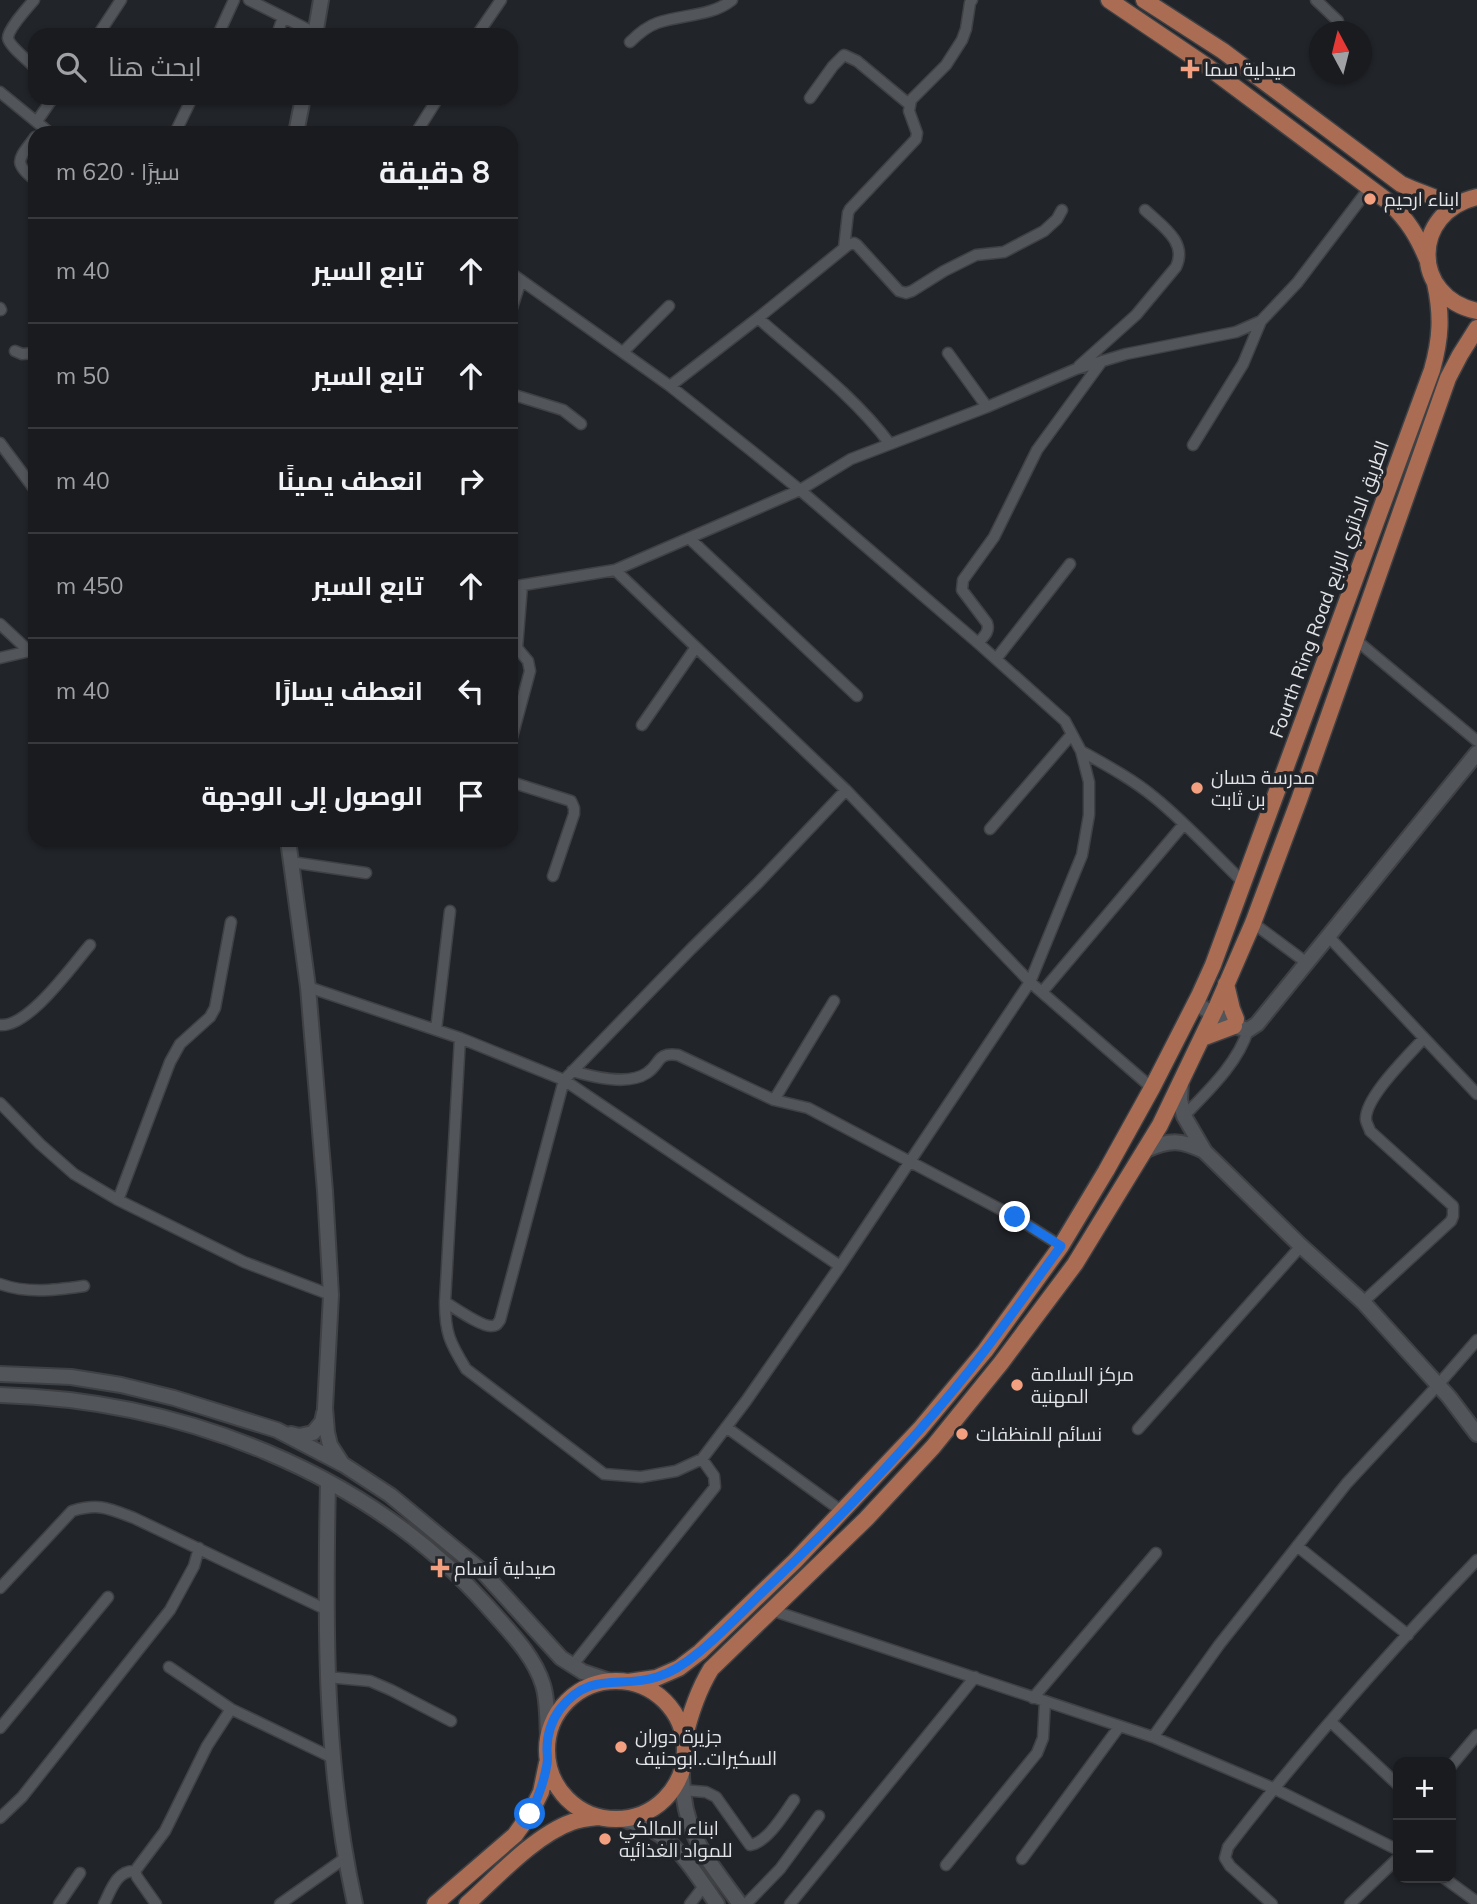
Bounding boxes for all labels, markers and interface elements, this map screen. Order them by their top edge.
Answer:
north arrow [1309,21,1372,84]
search box [28,28,518,105]
icon: search [52,48,90,86]
text: ابحث هنا [108,50,202,83]
place label: صيدلية سما [1204,57,1296,81]
marker: صيدلية سما [1182,61,1198,77]
text: 8 دقيقة [379,153,490,191]
text: سيرًا · 620 m [56,157,180,186]
place label: ابناء ارحيم [1384,187,1459,213]
marker: ابناء ارحيم [1362,191,1378,207]
icon: ahead [452,252,490,290]
text: تابع السير [312,254,423,287]
text: 40 m [56,256,110,285]
icon: ahead [452,357,490,395]
text: تابع السير [312,359,423,392]
text: 50 m [56,361,110,390]
street label: Fourth Ring Road الطريق الدائري الرابع [1264,437,1397,742]
icon: right [452,462,490,500]
text: انعطف يمينًا [277,464,423,497]
text: 40 m [56,466,110,495]
icon: ahead [452,567,490,605]
text: تابع السير [312,569,423,602]
text: 450 m [56,571,124,600]
icon: left [452,672,490,710]
text: انعطف يسارًا [274,674,423,707]
text: 40 m [56,676,110,705]
place label: مدرسة حسان بن ثابت [1211,765,1315,811]
icon: arrive [452,777,490,815]
text: الوصول إلى الوجهة [202,779,423,812]
marker: مدرسة حسان بن ثابت [1189,780,1205,796]
route end [999,1201,1030,1232]
place label: مركز السلامة المهنية [1031,1362,1134,1408]
marker: مركز السلامة المهنية [1009,1377,1025,1393]
place label: نسائم للمنظفات [976,1422,1102,1448]
marker: نسائم للمنظفات [954,1426,970,1442]
place label: صيدلية أنسام [454,1556,556,1582]
marker: صيدلية أنسام [432,1560,448,1576]
place label: جزيرة دوران السكيرات..ابوحنيف [635,1724,777,1770]
marker: جزيرة دوران السكيرات..ابوحنيف [613,1739,629,1755]
map controls [1393,1757,1456,1883]
button: + [1393,1757,1456,1820]
route start [514,1798,545,1829]
place label: ابناء المالكي للمواد الغذائيه [619,1816,732,1862]
button: − [1393,1820,1456,1883]
marker: ابناء المالكي للمواد الغذائيه [597,1831,613,1847]

